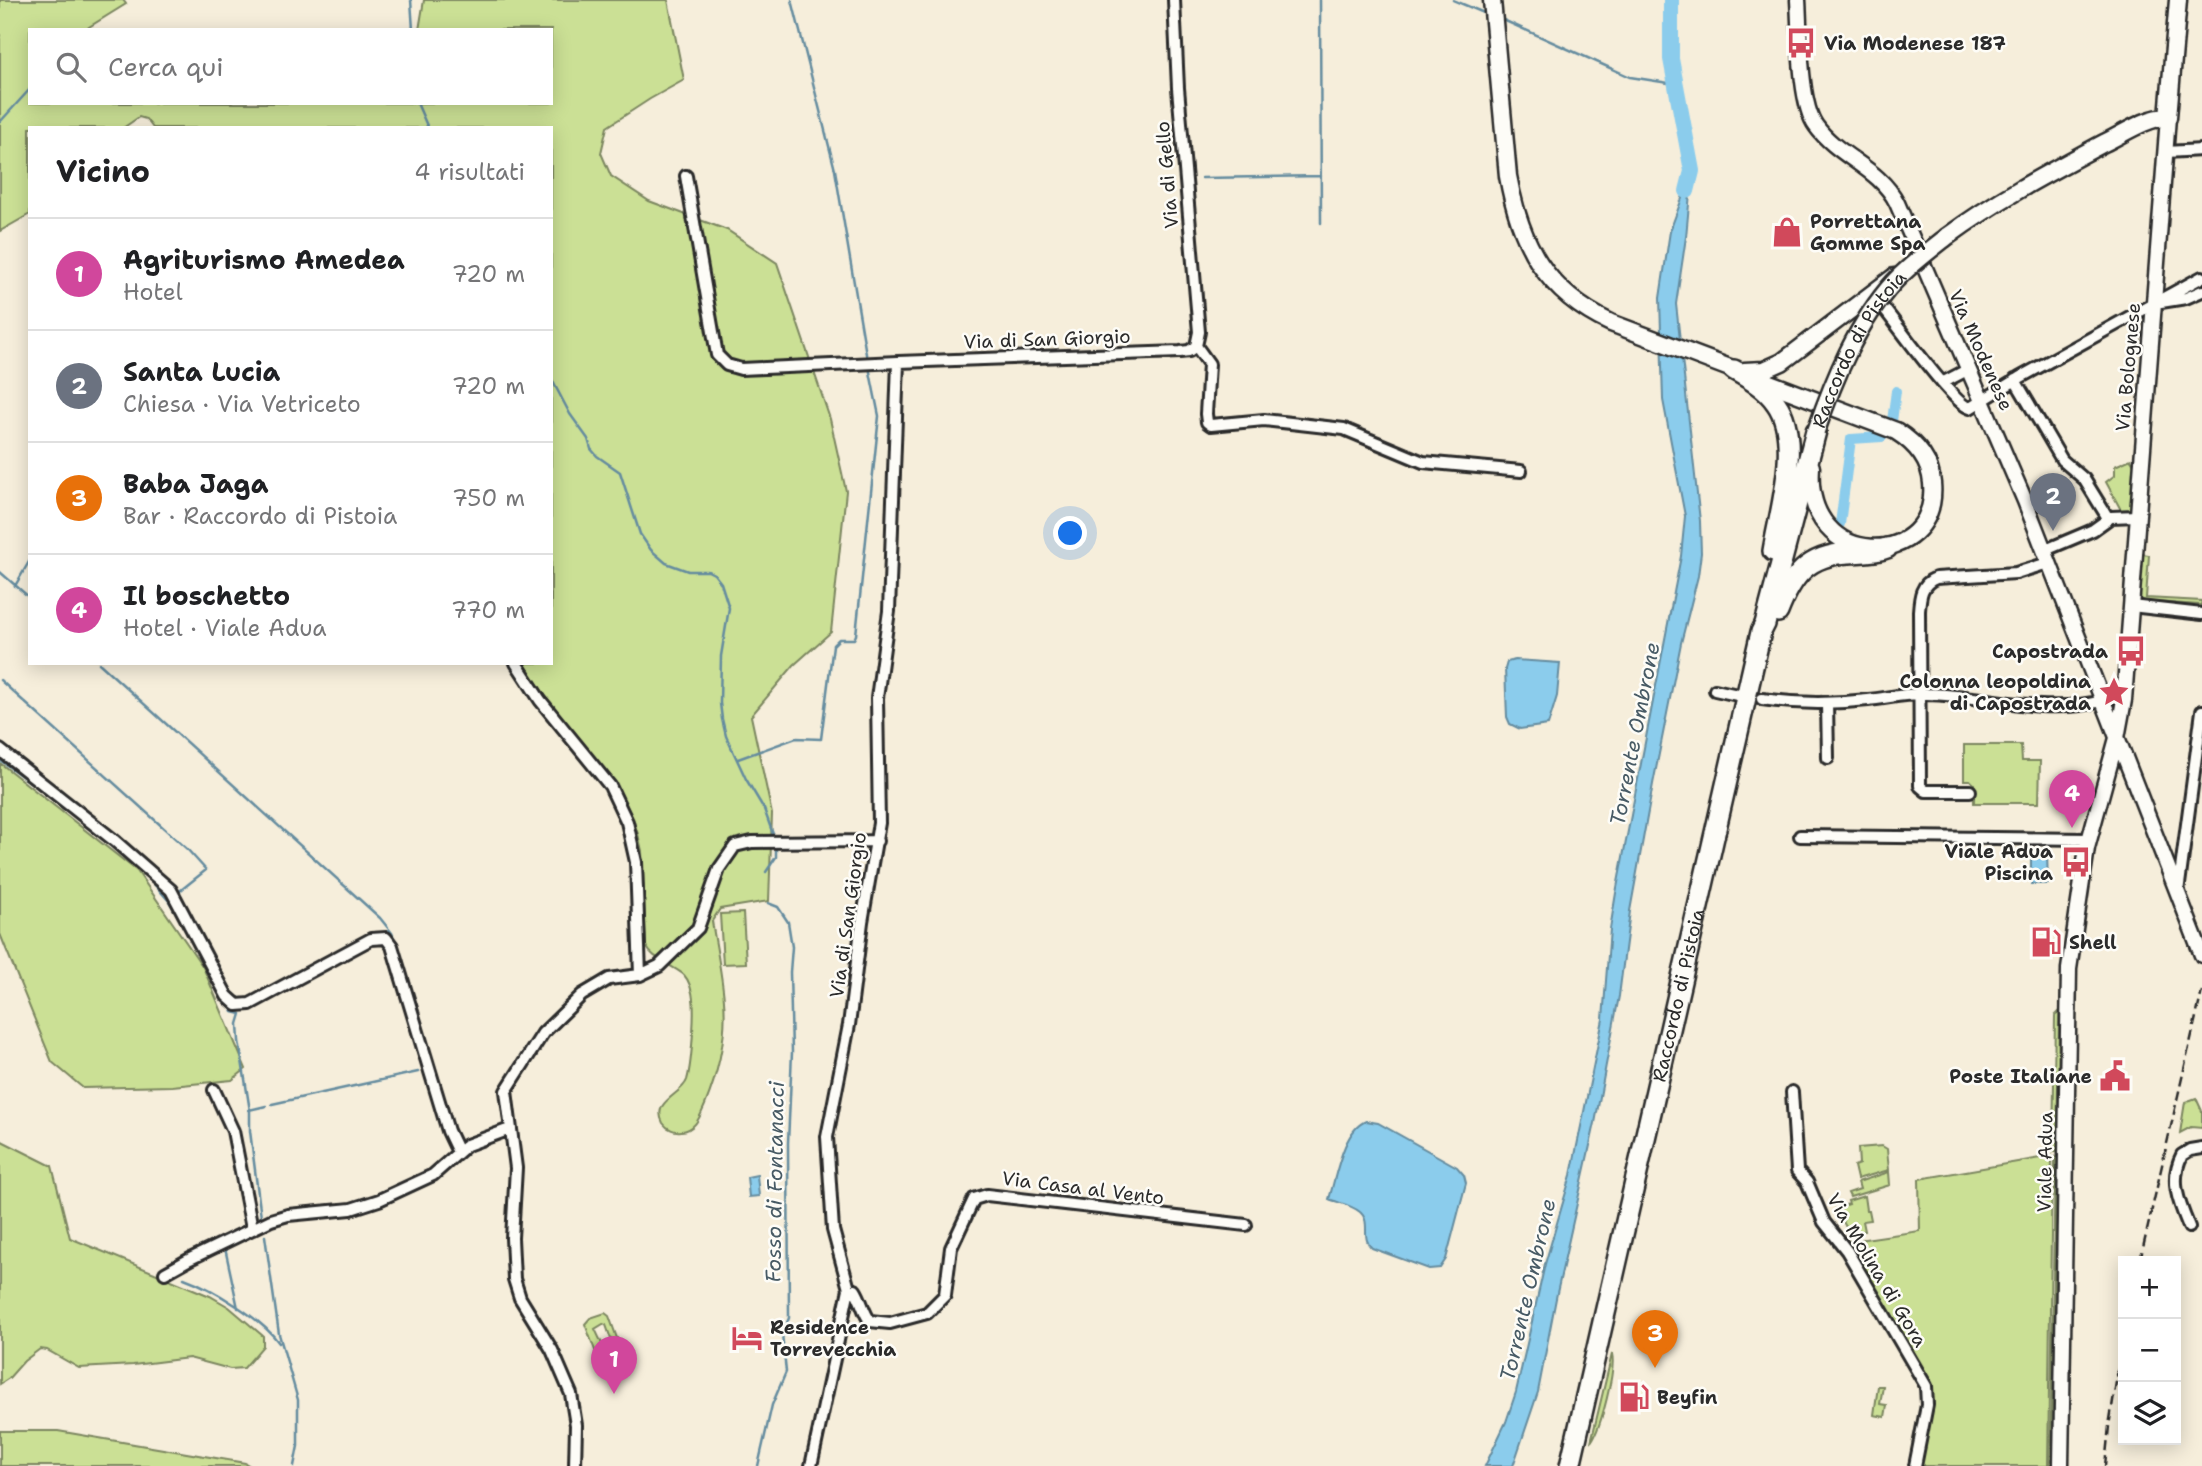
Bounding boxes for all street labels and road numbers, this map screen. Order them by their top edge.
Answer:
street label: Via di Gello [1150,120,1184,230]
street label: Raccordo di Pistoia [1806,264,1911,431]
street label: Via Modenese [1943,285,2019,415]
street label: Via Bolognese [2110,302,2146,432]
street label: Via di San Giorgio [963,324,1131,354]
street label: Via di San Giorgio [824,830,872,1000]
street label: Raccordo di Pistoia [1646,906,1710,1084]
street label: Viale Adua [2032,1111,2058,1213]
street label: Via Casa al Vento [1000,1166,1166,1210]
street label: Via Molina di Gora [1821,1188,1933,1352]

